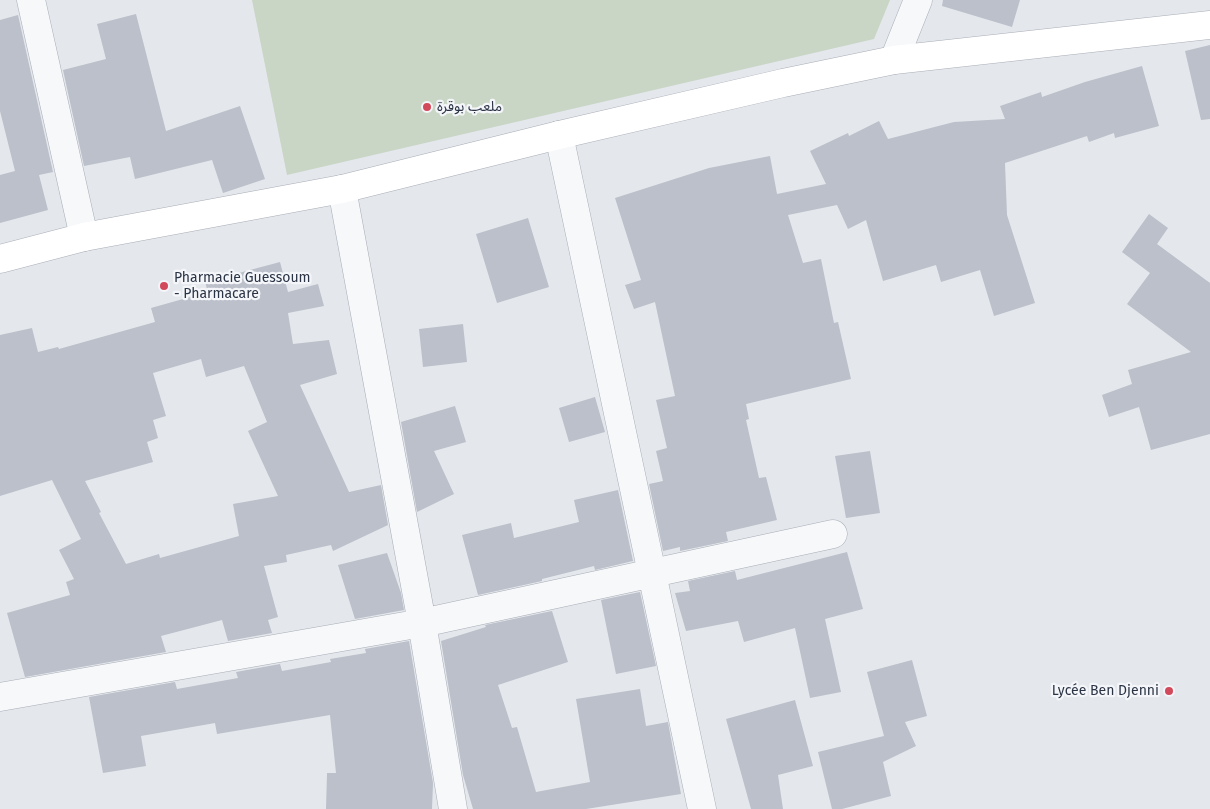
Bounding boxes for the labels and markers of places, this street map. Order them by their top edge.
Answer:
place label: ملعب بوقرة [437,99,502,115]
marker: ملعب بوقرة [421,101,433,113]
place label: Pharmacie Guessoum - Pharmacare [174,270,311,302]
marker: Pharmacie Guessoum - Pharmacare [158,280,170,292]
place label: Lycée Ben Djenni [1052,683,1159,699]
marker: Lycée Ben Djenni [1163,685,1175,697]

